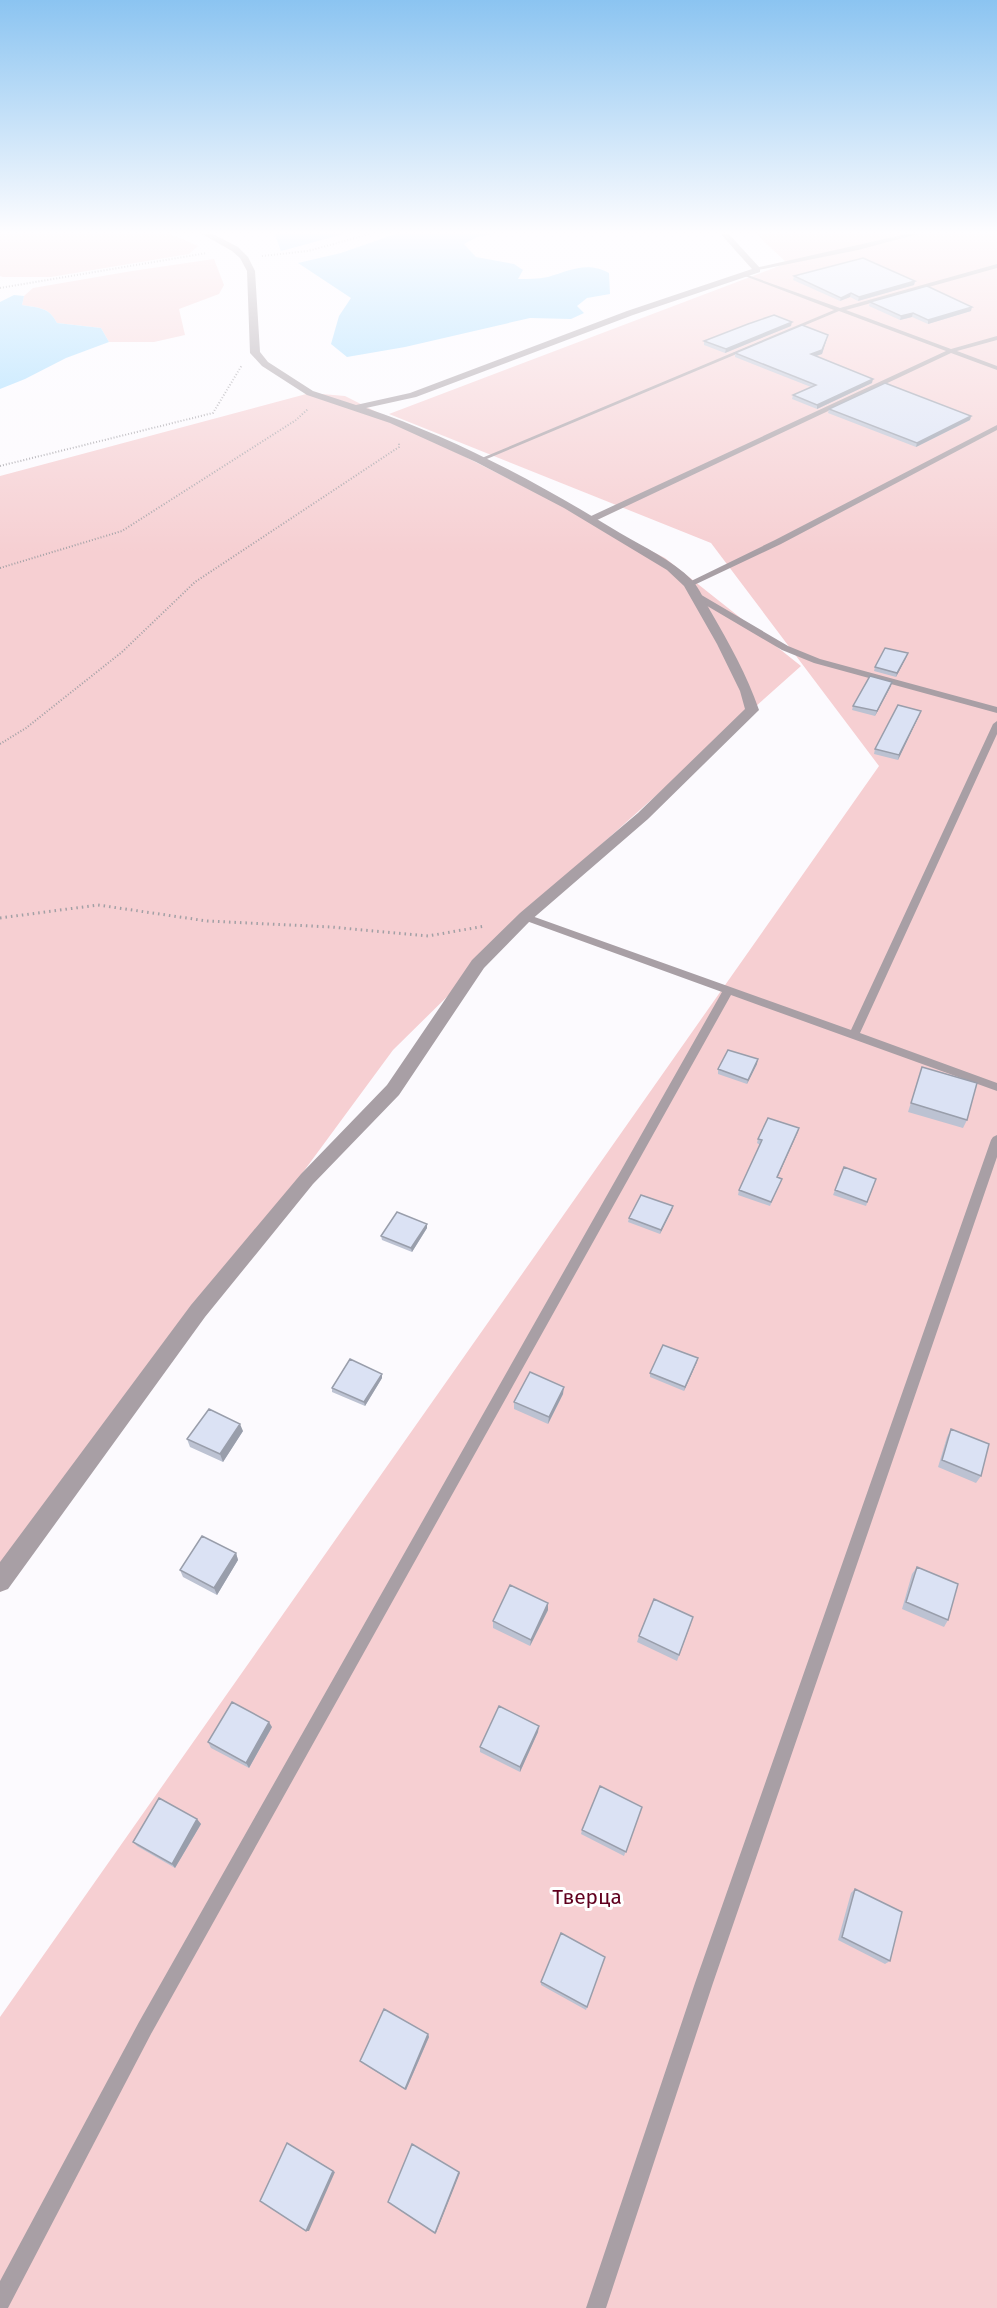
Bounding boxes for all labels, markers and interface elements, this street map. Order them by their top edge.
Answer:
park label: Тверца [552,1884,622,1910]

